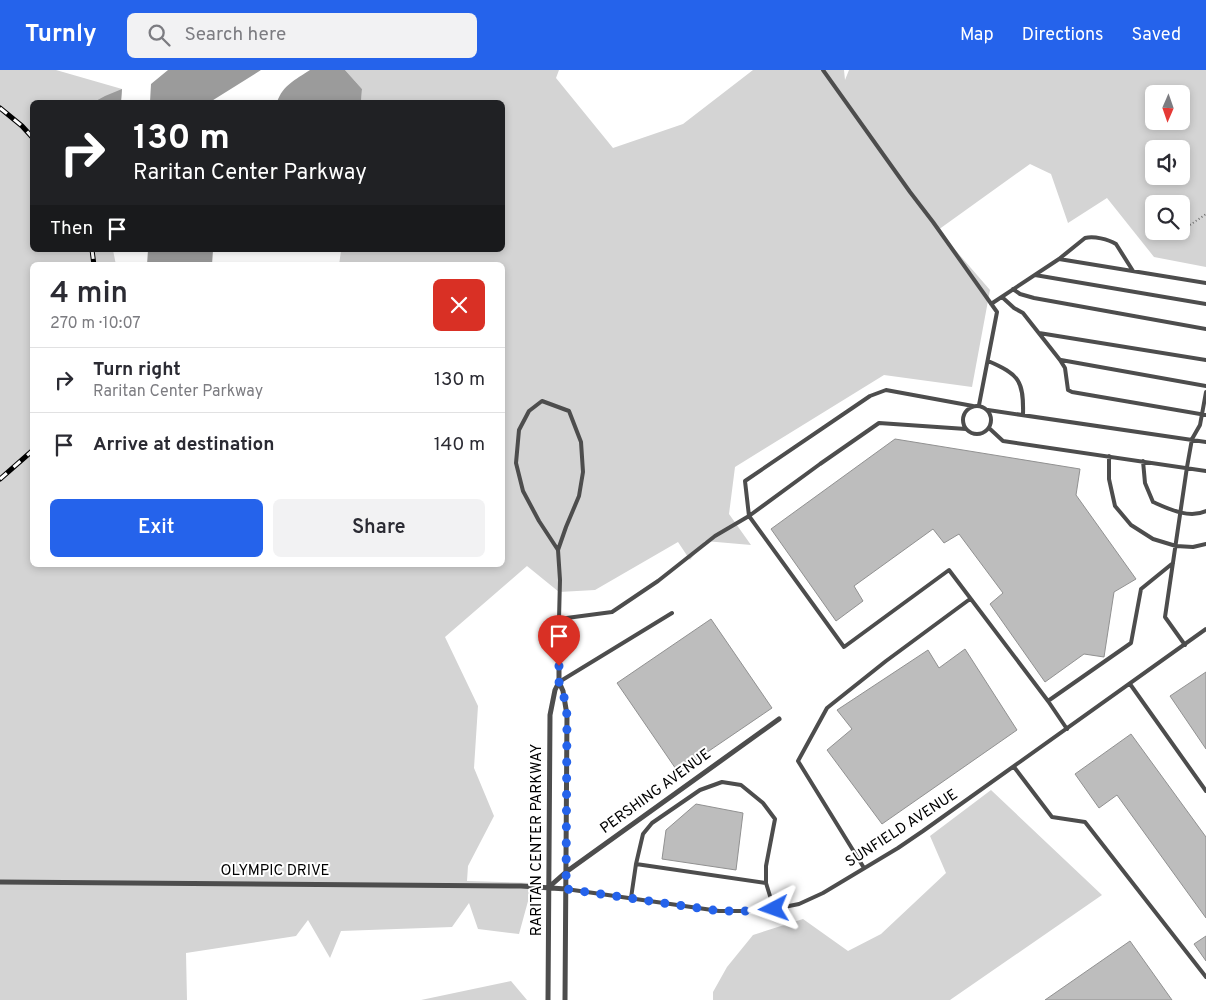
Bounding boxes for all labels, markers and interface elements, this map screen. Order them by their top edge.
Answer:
search box [127,13,477,58]
text: Turnly [25,20,97,50]
icon: search [145,21,173,49]
text: Search here [185,23,286,47]
text: Map [960,24,994,47]
text: Directions [1022,24,1104,47]
text: Saved [1132,24,1181,47]
north arrow [1145,85,1190,130]
map controls [1145,85,1190,240]
text: 130 m [133,117,230,161]
icon: right [50,120,115,185]
button: sound [1145,140,1190,185]
text: Raritan Center Parkway [133,160,367,187]
button: search [1145,195,1190,240]
icon: arrive [103,215,131,243]
text: Then [50,217,93,241]
text: 4 min [50,276,128,313]
button: close [433,279,485,331]
text: 270 m · 10:07 [50,314,141,334]
text: Turn right [93,358,181,382]
icon: right [50,366,78,394]
text: 130 m [434,368,485,392]
text: Raritan Center Parkway [93,382,263,402]
icon: arrive [50,431,78,459]
text: Arrive at destination [93,433,274,457]
text: 140 m [434,433,485,457]
button: Exit [50,499,263,557]
button: Share [273,499,485,557]
pin [538,615,580,666]
icon: arrive [545,622,573,650]
street label: RARITAN CENTER PARKWAY [528,743,547,936]
street label: PERSHING AVENUE [597,745,715,839]
street label: SUNFIELD AVENUE [842,786,962,872]
street label: OLYMPIC DRIVE [221,862,329,881]
position arrow [747,882,799,934]

